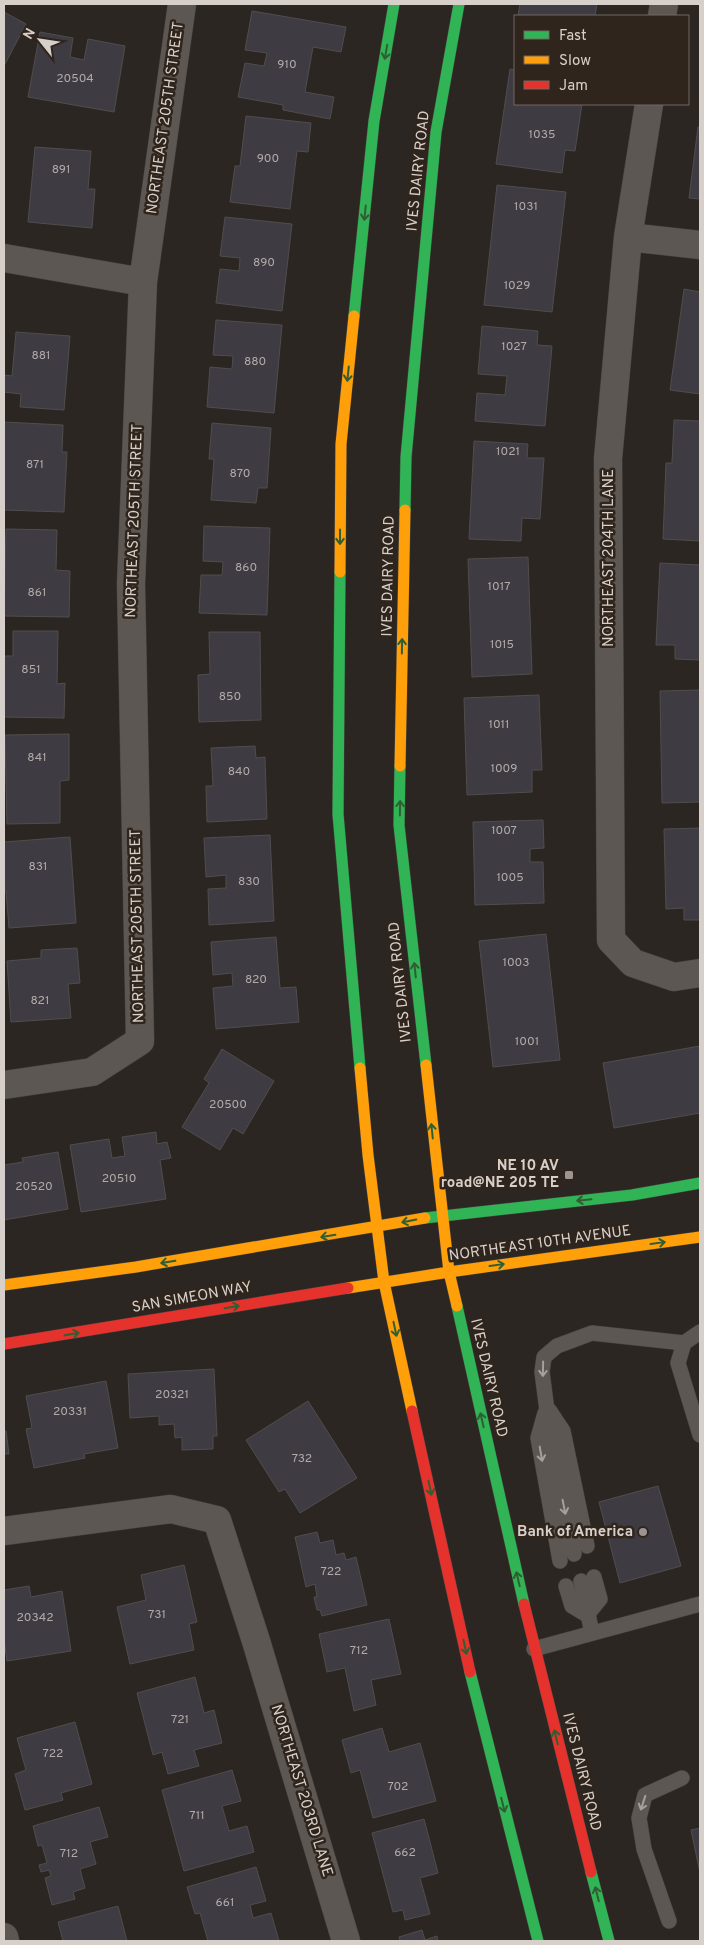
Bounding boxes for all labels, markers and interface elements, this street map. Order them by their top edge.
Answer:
north arrow [15,15,65,65]
legend [514,15,689,105]
street label: NORTHEAST 205TH STREET [143,21,189,215]
text: N [20,26,40,43]
text: Fast [559,27,587,46]
one-way arrow [380,43,390,59]
text: Slow [559,52,591,71]
house number: 910 [277,57,297,73]
house number: 20504 [56,71,94,87]
text: Jam [559,77,588,96]
street label: IVES DAIRY ROAD [403,110,435,232]
house number: 1035 [529,127,555,143]
house number: 900 [257,151,279,167]
house number: 891 [52,162,70,178]
house number: 1031 [514,199,538,215]
one-way arrow [360,204,369,220]
house number: 890 [253,255,275,271]
house number: 1029 [504,278,530,294]
house number: 1027 [501,339,527,355]
house number: 881 [31,348,51,364]
house number: 880 [244,354,266,370]
one-way arrow [343,366,353,382]
street label: NORTHEAST 205TH STREET [122,424,148,618]
house number: 1021 [496,444,520,460]
house number: 871 [26,457,44,473]
house number: 870 [230,466,250,482]
street label: NORTHEAST 204TH LANE [600,469,619,647]
street label: IVES DAIRY ROAD [378,515,400,637]
one-way arrow [335,528,345,544]
house number: 860 [235,560,257,576]
house number: 1017 [488,579,510,595]
house number: 861 [28,585,46,601]
house number: 1015 [490,637,514,653]
one-way arrow [398,638,407,654]
house number: 851 [21,662,41,678]
house number: 850 [219,689,241,705]
house number: 1011 [488,717,510,733]
house number: 841 [27,750,47,766]
house number: 1009 [491,761,517,777]
house number: 840 [228,764,250,780]
one-way arrow [395,800,404,816]
house number: 1007 [491,823,517,839]
street label: NORTHEAST 205TH STREET [127,829,149,1023]
house number: 831 [28,859,48,875]
house number: 1005 [496,870,524,886]
house number: 830 [238,874,260,890]
street label: IVES DAIRY ROAD [385,921,417,1043]
house number: 1003 [502,955,530,971]
one-way arrow [410,962,420,978]
house number: 820 [245,972,267,988]
house number: 821 [31,993,49,1009]
house number: 1001 [515,1034,539,1050]
house number: 20500 [209,1097,247,1113]
one-way arrow [427,1124,437,1140]
place label: NE 10 AV road@NE 205 TE [441,1157,559,1193]
marker: NE 10 AV road@NE 205 TE [563,1169,575,1181]
house number: 20510 [102,1171,136,1187]
house number: 20520 [15,1179,53,1195]
one-way arrow [576,1195,592,1205]
one-way arrow [402,1217,418,1227]
street label: NORTHEAST 10TH AVENUE [448,1222,632,1266]
one-way arrow [321,1231,337,1241]
one-way arrow [650,1238,666,1248]
one-way arrow [160,1257,176,1267]
one-way arrow [489,1260,505,1270]
street label: SAN SIMEON WAY [130,1278,254,1318]
one-way arrow [224,1301,240,1311]
street label: IVES DAIRY ROAD [465,1317,511,1439]
one-way arrow [391,1321,400,1337]
one-way arrow [63,1328,79,1338]
one-way arrow [538,1360,548,1376]
house number: 20321 [155,1387,189,1403]
house number: 20331 [53,1404,87,1420]
one-way arrow [477,1413,486,1429]
one-way arrow [537,1446,546,1462]
house number: 732 [292,1451,312,1467]
one-way arrow [426,1479,435,1495]
one-way arrow [560,1498,570,1514]
place label: Bank of America [517,1523,633,1542]
marker: Bank of America [637,1526,649,1538]
house number: 722 [321,1564,341,1580]
one-way arrow [513,1571,522,1587]
house number: 731 [148,1607,166,1623]
house number: 20342 [16,1610,54,1626]
one-way arrow [461,1638,470,1654]
house number: 712 [350,1643,368,1659]
street label: NORTHEAST 203RD LANE [266,1703,336,1879]
street label: IVES DAIRY ROAD [557,1711,605,1833]
house number: 721 [171,1712,189,1728]
one-way arrow [551,1729,560,1745]
house number: 722 [43,1746,63,1762]
house number: 702 [388,1779,408,1795]
one-way arrow [638,1795,647,1811]
one-way arrow [499,1796,508,1812]
house number: 711 [189,1808,205,1824]
house number: 662 [394,1845,416,1861]
house number: 712 [60,1846,78,1862]
one-way arrow [592,1887,601,1903]
house number: 661 [216,1895,234,1911]

